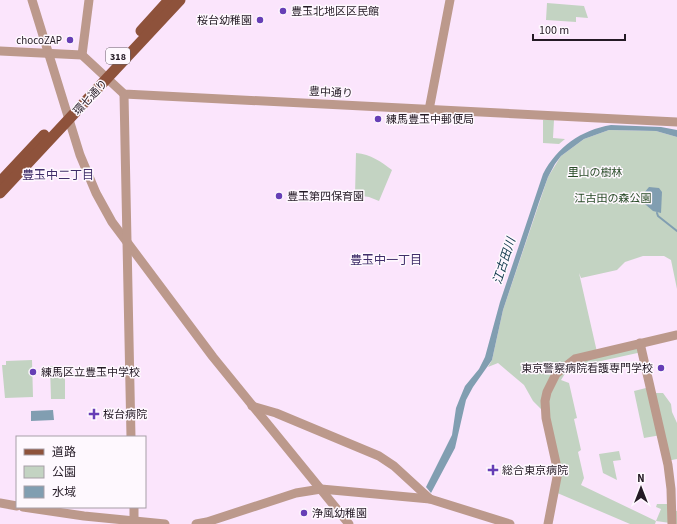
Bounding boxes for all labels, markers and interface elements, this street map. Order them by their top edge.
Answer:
place label: 豊玉北地区区民館 [291,4,379,19]
marker: 豊玉北地区区民館 [278,6,288,16]
place label: 桜台幼稚園 [197,13,252,28]
marker: 桜台幼稚園 [255,15,265,25]
scale bar [533,16,625,42]
text: 100 m [539,22,569,39]
place label: chocoZAP [16,33,62,48]
marker: chocoZAP [65,35,75,45]
road number: 318 [106,48,130,64]
street label: 環七通り [70,76,111,119]
street label: 豊中通り [309,84,353,101]
place label: 練馬豊玉中郵便局 [386,112,474,127]
marker: 練馬豊玉中郵便局 [373,114,383,124]
park label: 里山の樹林 [568,165,623,180]
district label: 豊玉中二丁目 [22,167,94,184]
place label: 豊玉第四保育園 [287,189,364,204]
marker: 豊玉第四保育園 [274,191,284,201]
park label: 江古田の森公園 [575,191,652,206]
water label: 江古田川 [489,234,521,287]
district label: 豊玉中一丁目 [350,252,422,269]
place label: 東京警察病院看護専門学校 [521,361,653,376]
marker: 東京警察病院看護専門学校 [656,363,666,373]
place label: 練馬区立豊玉中学校 [41,365,140,380]
marker: 練馬区立豊玉中学校 [28,367,38,377]
place label: 桜台病院 [103,407,147,422]
marker: 桜台病院 [88,408,100,420]
legend [16,436,146,508]
text: 道路 [52,444,76,461]
place label: 総合東京病院 [502,463,568,478]
text: 公園 [52,464,76,481]
marker: 総合東京病院 [487,464,499,476]
north arrow [621,468,661,508]
text: N [637,471,645,486]
text: 水域 [52,484,76,501]
place label: 浄風幼稚園 [312,506,367,521]
marker: 浄風幼稚園 [299,508,309,518]

